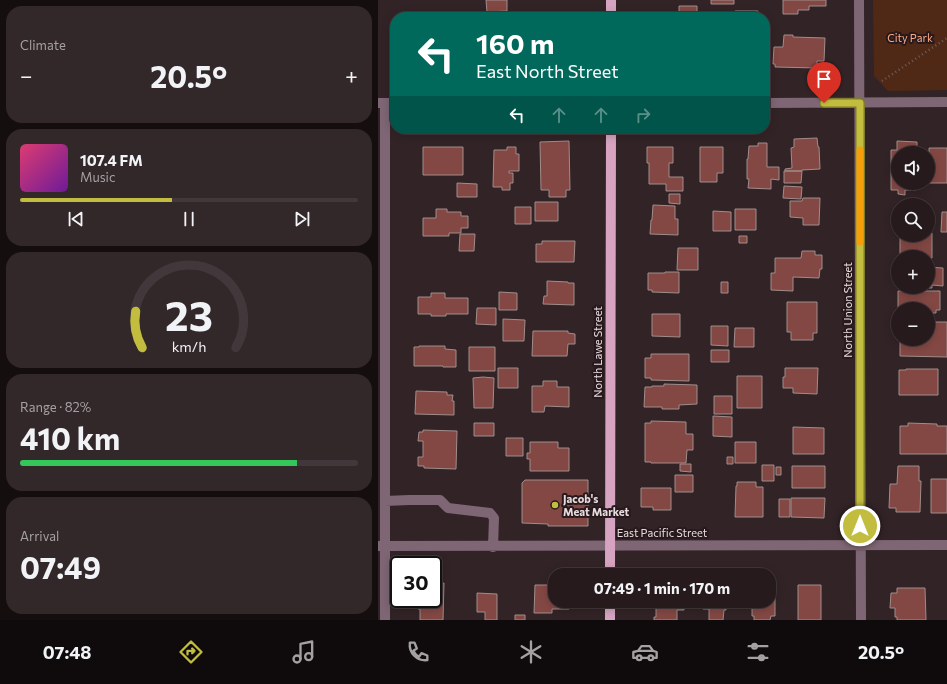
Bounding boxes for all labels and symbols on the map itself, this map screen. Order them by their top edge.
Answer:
park label: City Park [887,31,933,44]
pin [807,62,841,103]
street label: North Union Street [841,262,854,358]
street label: North Lawe Street [591,306,604,398]
place label: Jacob's Meat Market [563,492,629,518]
marker: Jacob's Meat Market [550,500,560,510]
position arrow [839,505,881,547]
street label: East Pacific Street [617,526,708,539]
speed limit sign: 30 [390,556,442,608]

